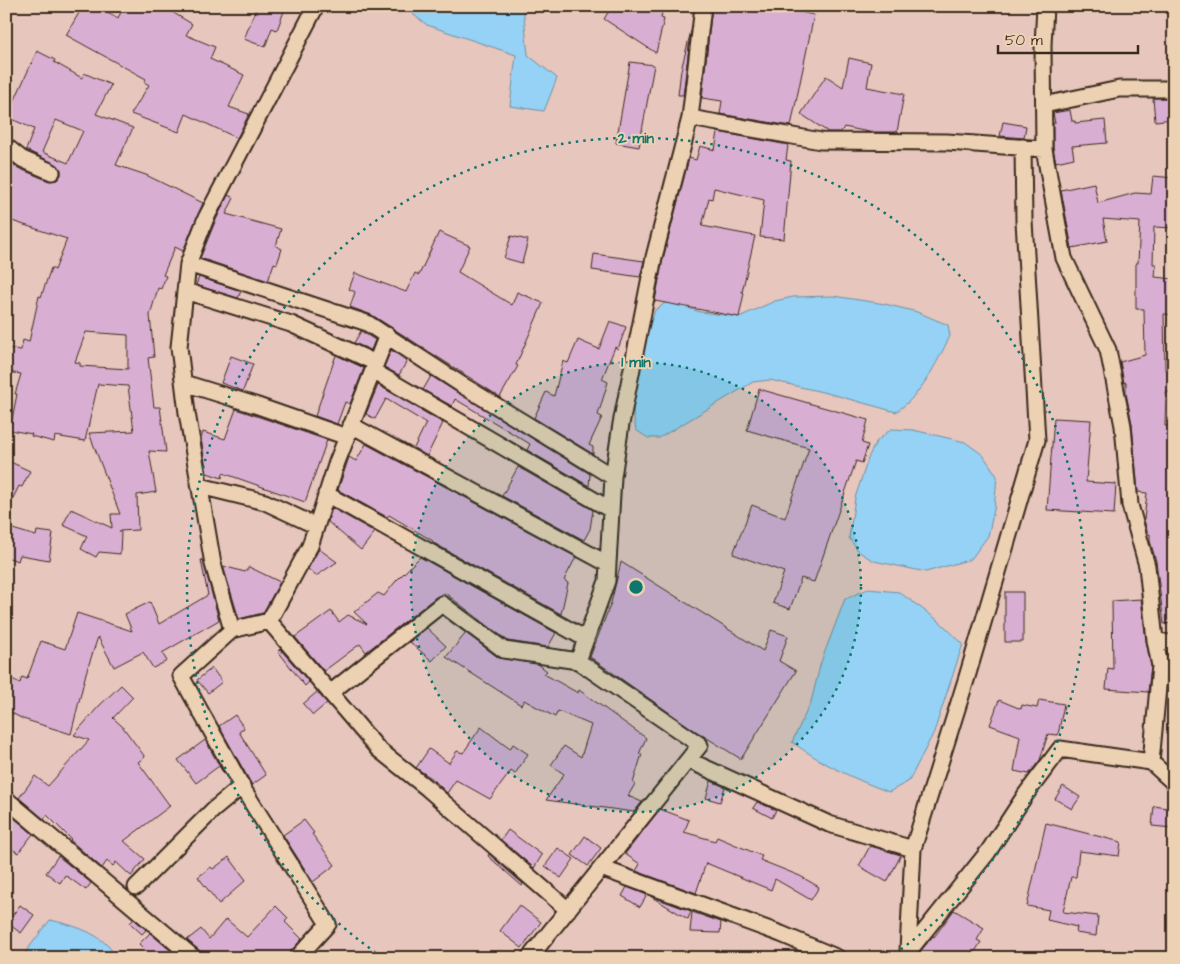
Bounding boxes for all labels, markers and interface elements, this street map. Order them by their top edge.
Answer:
scale bar [998,22,1138,54]
text: 50 m [1005,30,1043,51]
text: 2 min [617,128,655,149]
text: 1 min [621,352,651,373]
centre of rings [627,578,645,596]

